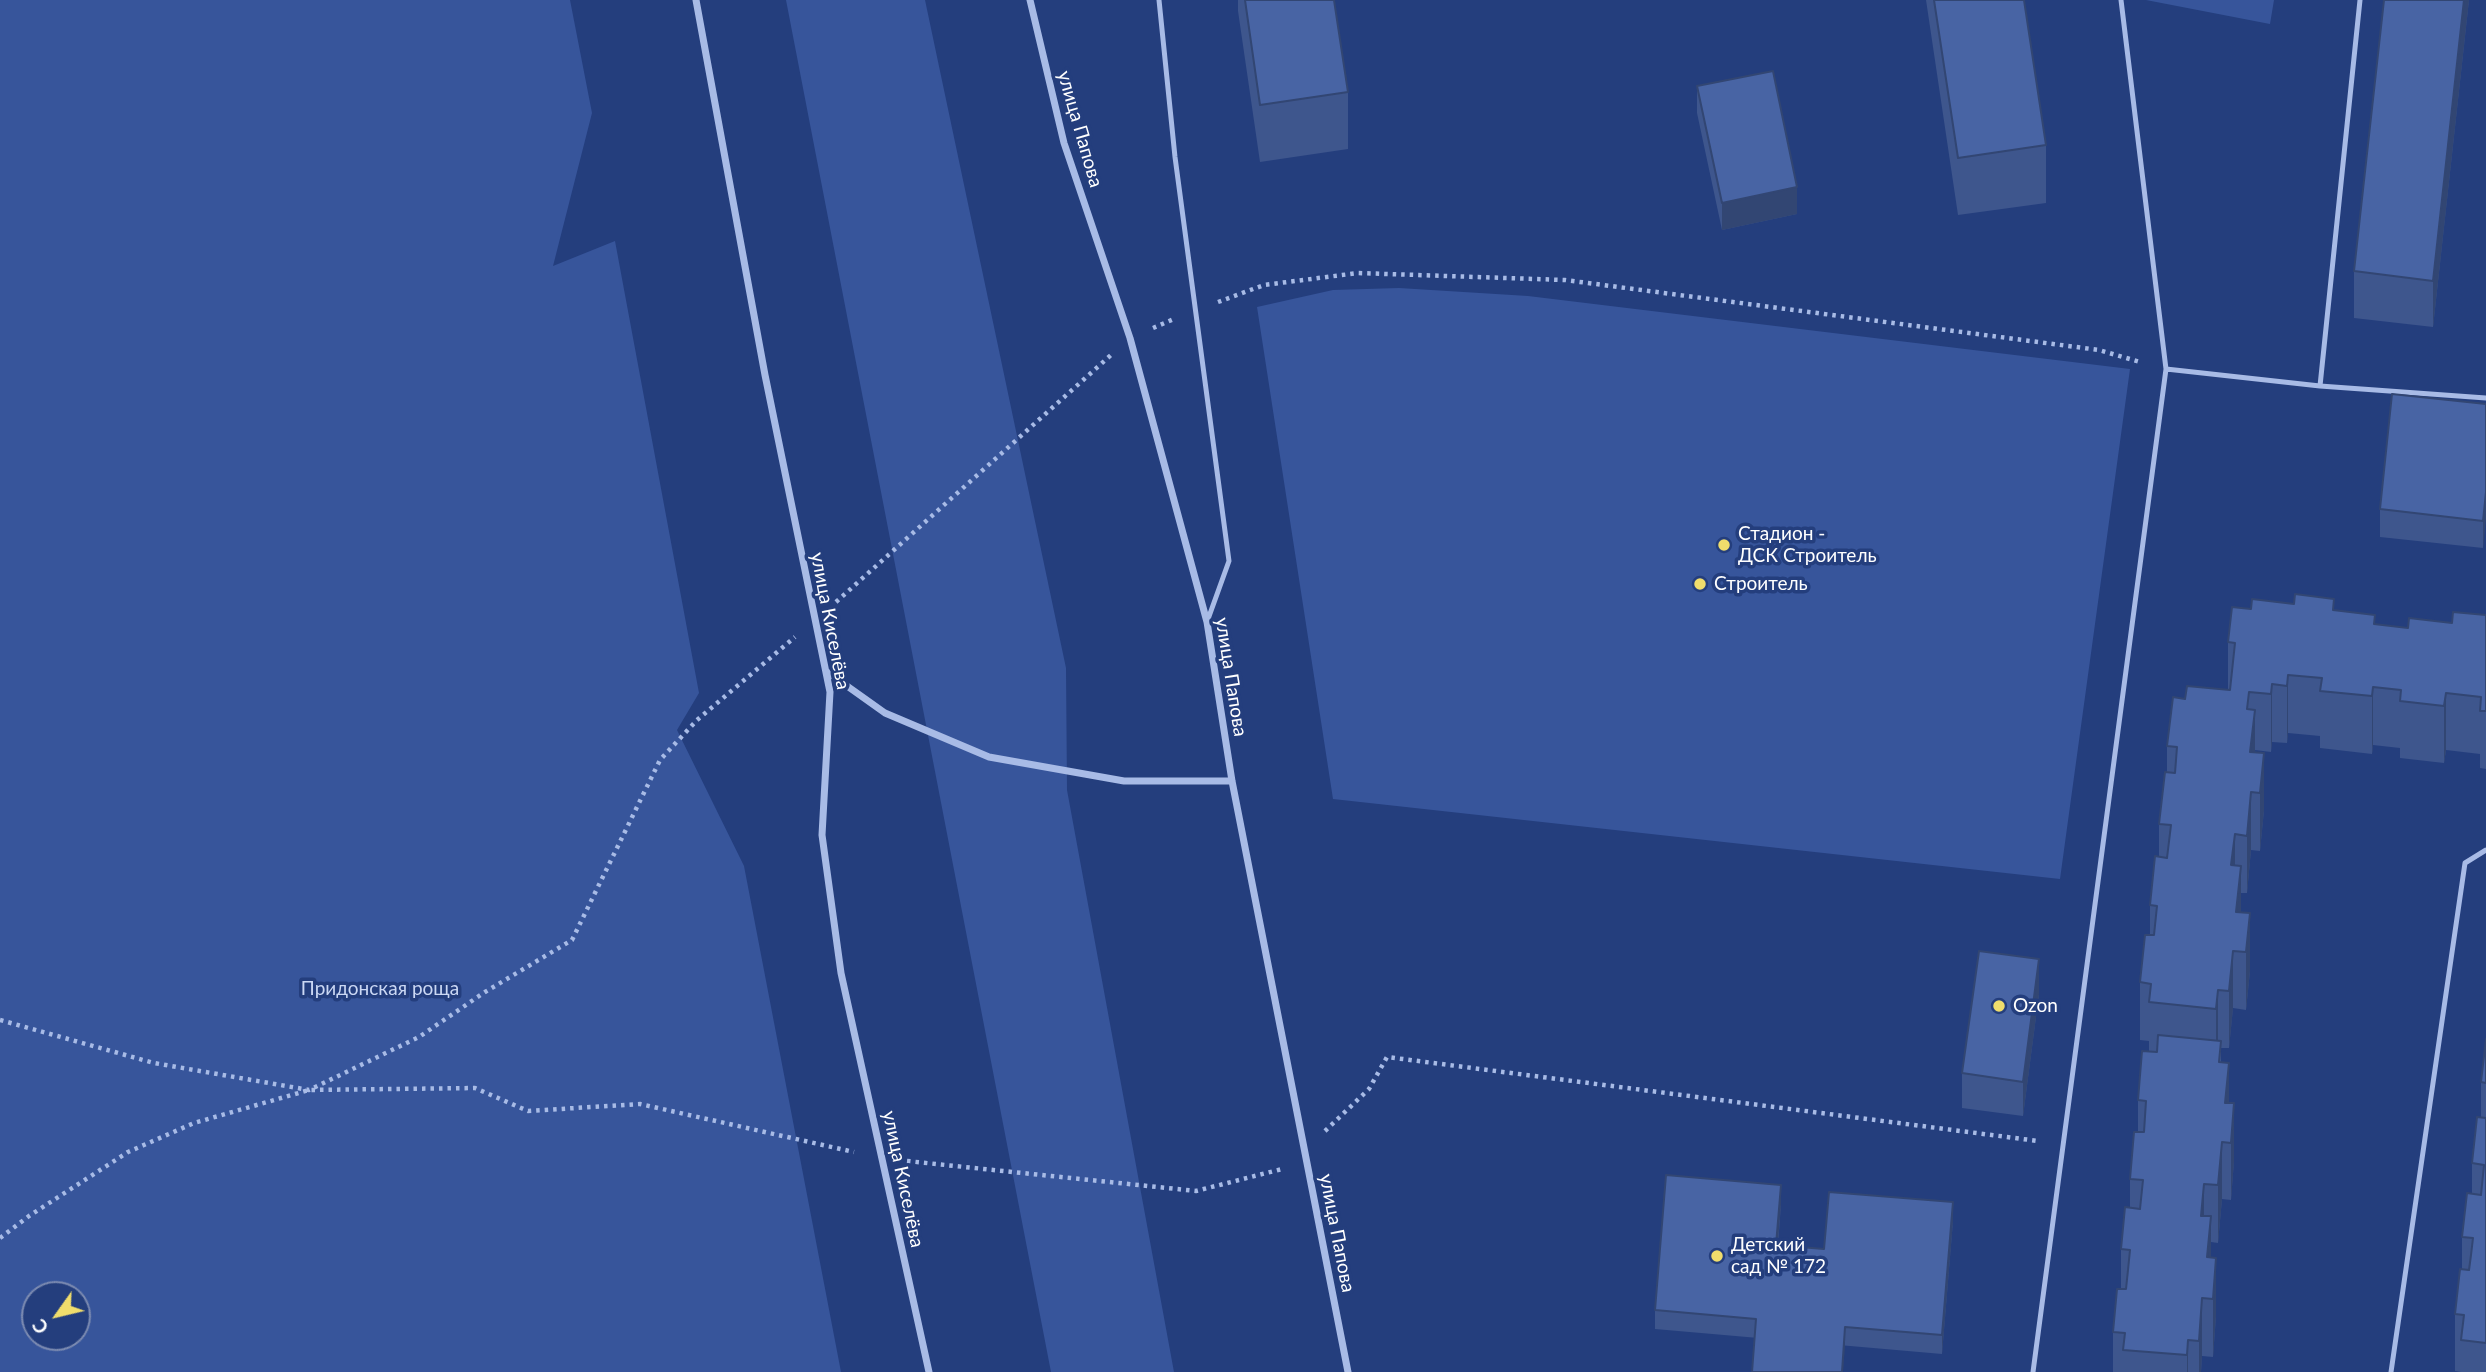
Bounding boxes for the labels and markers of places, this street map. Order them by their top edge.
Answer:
place label: Стадион - ДСК Строитель [1738,523,1877,567]
marker: Стадион - ДСК Строитель [1716,537,1732,553]
place label: Строитель [1714,573,1808,595]
marker: Строитель [1692,576,1708,592]
place label: Ozon [2013,995,2058,1017]
marker: Ozon [1991,998,2007,1014]
place label: Детский сад № 172 [1731,1234,1826,1278]
marker: Детский сад № 172 [1709,1248,1725,1264]

